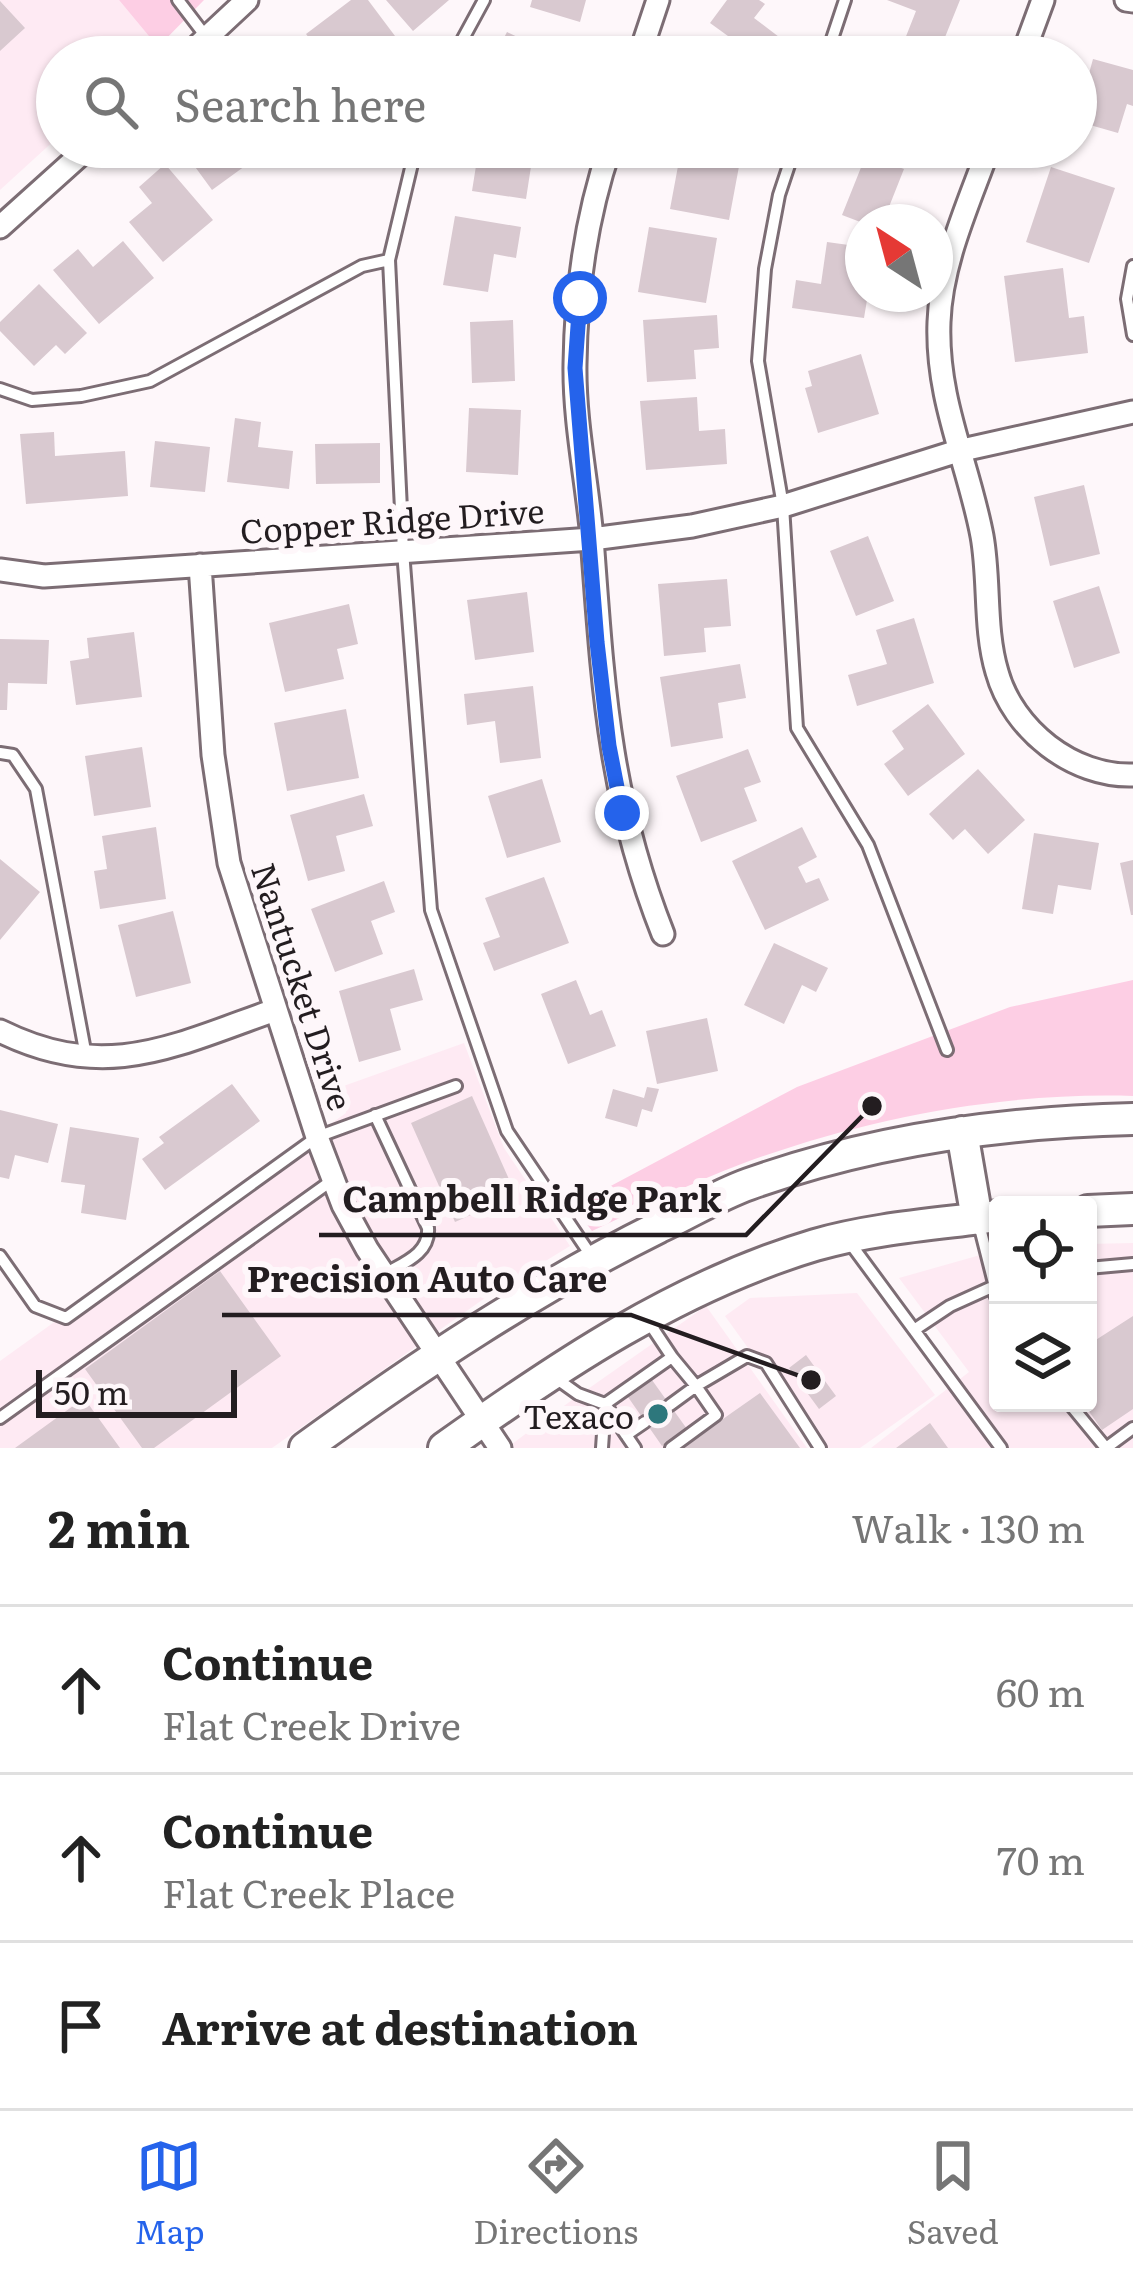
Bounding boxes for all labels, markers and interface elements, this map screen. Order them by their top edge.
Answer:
search box [36,36,1097,168]
icon: search [78,69,144,135]
text: Search here [174,69,426,136]
north arrow [845,204,953,312]
route start [553,271,607,325]
street label: Copper Ridge Drive [238,484,546,554]
route end [595,786,649,840]
street label: Nantucket Drive [241,856,367,1116]
callout: Campbell Ridge Park [319,1163,746,1235]
text: Campbell Ridge Park [342,1170,723,1223]
map controls [989,1196,1097,1412]
button: locate [989,1196,1097,1304]
callout: Precision Auto Care [222,1243,631,1315]
text: Precision Auto Care [247,1250,607,1303]
button: layers [989,1304,1097,1412]
scale bar [36,1364,237,1417]
text: 50 m [54,1366,128,1415]
place label: Texaco [523,1390,634,1439]
marker: Texaco [645,1401,671,1427]
text: 2 min [48,1488,191,1564]
text: Walk · 130 m [851,1497,1085,1555]
text: Continue [162,1627,373,1694]
icon: ahead [48,1657,114,1723]
text: 60 m [996,1661,1085,1719]
text: Flat Creek Drive [162,1694,461,1752]
text: Continue [162,1795,373,1862]
icon: ahead [48,1825,114,1891]
text: 70 m [997,1829,1085,1887]
text: Flat Creek Place [162,1862,455,1920]
text: Arrive at destination [162,1992,638,2059]
icon: arrive [48,1993,114,2059]
tab: Map [134,2133,205,2254]
tab: Directions [473,2133,638,2254]
tab: Saved [907,2133,999,2254]

